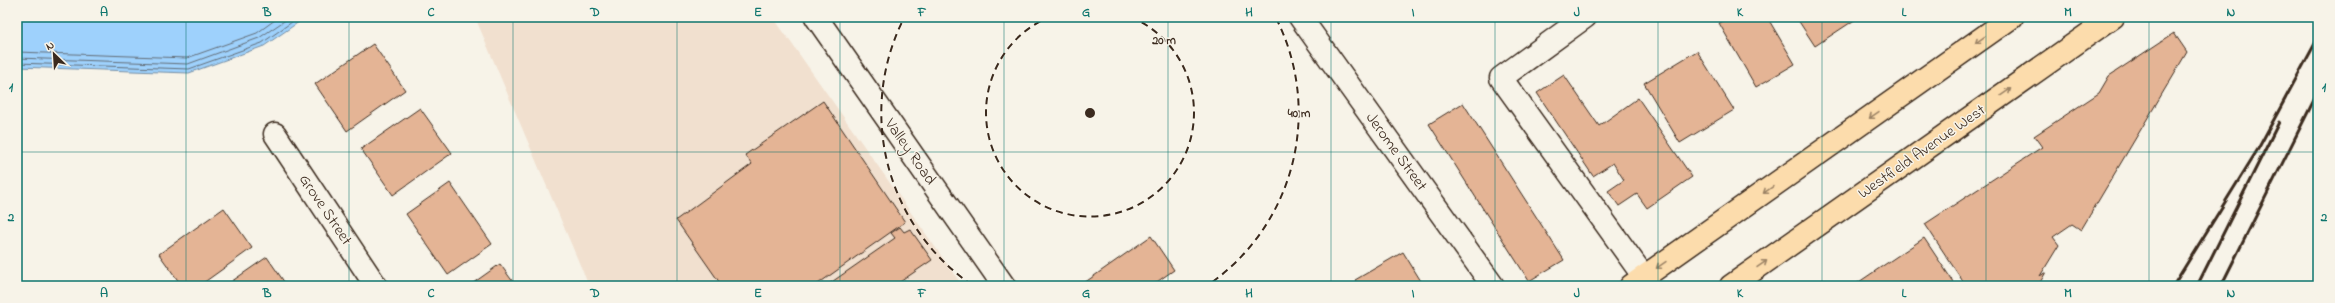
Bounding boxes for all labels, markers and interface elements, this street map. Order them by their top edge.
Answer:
text: A [100,3,108,22]
text: B [262,3,272,22]
text: C [427,3,435,22]
text: D [589,3,600,22]
text: E [754,3,762,22]
text: F [917,3,927,22]
text: G [1082,3,1090,22]
text: H [1245,3,1253,22]
text: I [1411,3,1415,22]
text: J [1574,3,1580,22]
text: K [1737,3,1744,22]
text: L [1902,3,1908,22]
text: M [2064,3,2072,22]
text: N [2227,3,2236,22]
text: 20 m [1151,32,1176,50]
north arrow [34,34,74,74]
one-way arrow [1975,36,1986,44]
text: N [43,37,57,55]
text: 1 [9,78,14,97]
text: 1 [2322,78,2327,97]
one-way arrow [2001,88,2012,96]
street label: Westfield Avenue West [1853,98,1991,205]
text: 40 m [1287,105,1311,123]
centre of rings [1083,106,1097,120]
street label: Jerome Street [1359,108,1433,197]
one-way arrow [1868,111,1879,119]
street label: Valley Road [878,113,942,190]
street label: Grove Street [292,170,358,251]
one-way arrow [1762,186,1773,194]
text: 2 [7,208,15,227]
text: 2 [2320,208,2328,227]
one-way arrow [1757,260,1768,268]
one-way arrow [1656,261,1667,269]
text: A [100,284,108,303]
text: B [262,284,272,303]
text: C [427,284,435,303]
text: D [589,284,600,303]
text: E [754,284,762,303]
text: F [917,284,927,303]
text: G [1082,284,1090,303]
text: H [1245,284,1253,303]
text: I [1411,284,1415,303]
text: J [1574,284,1580,303]
text: K [1737,284,1744,303]
text: L [1902,284,1908,303]
text: M [2064,284,2072,303]
text: N [2227,284,2236,303]

